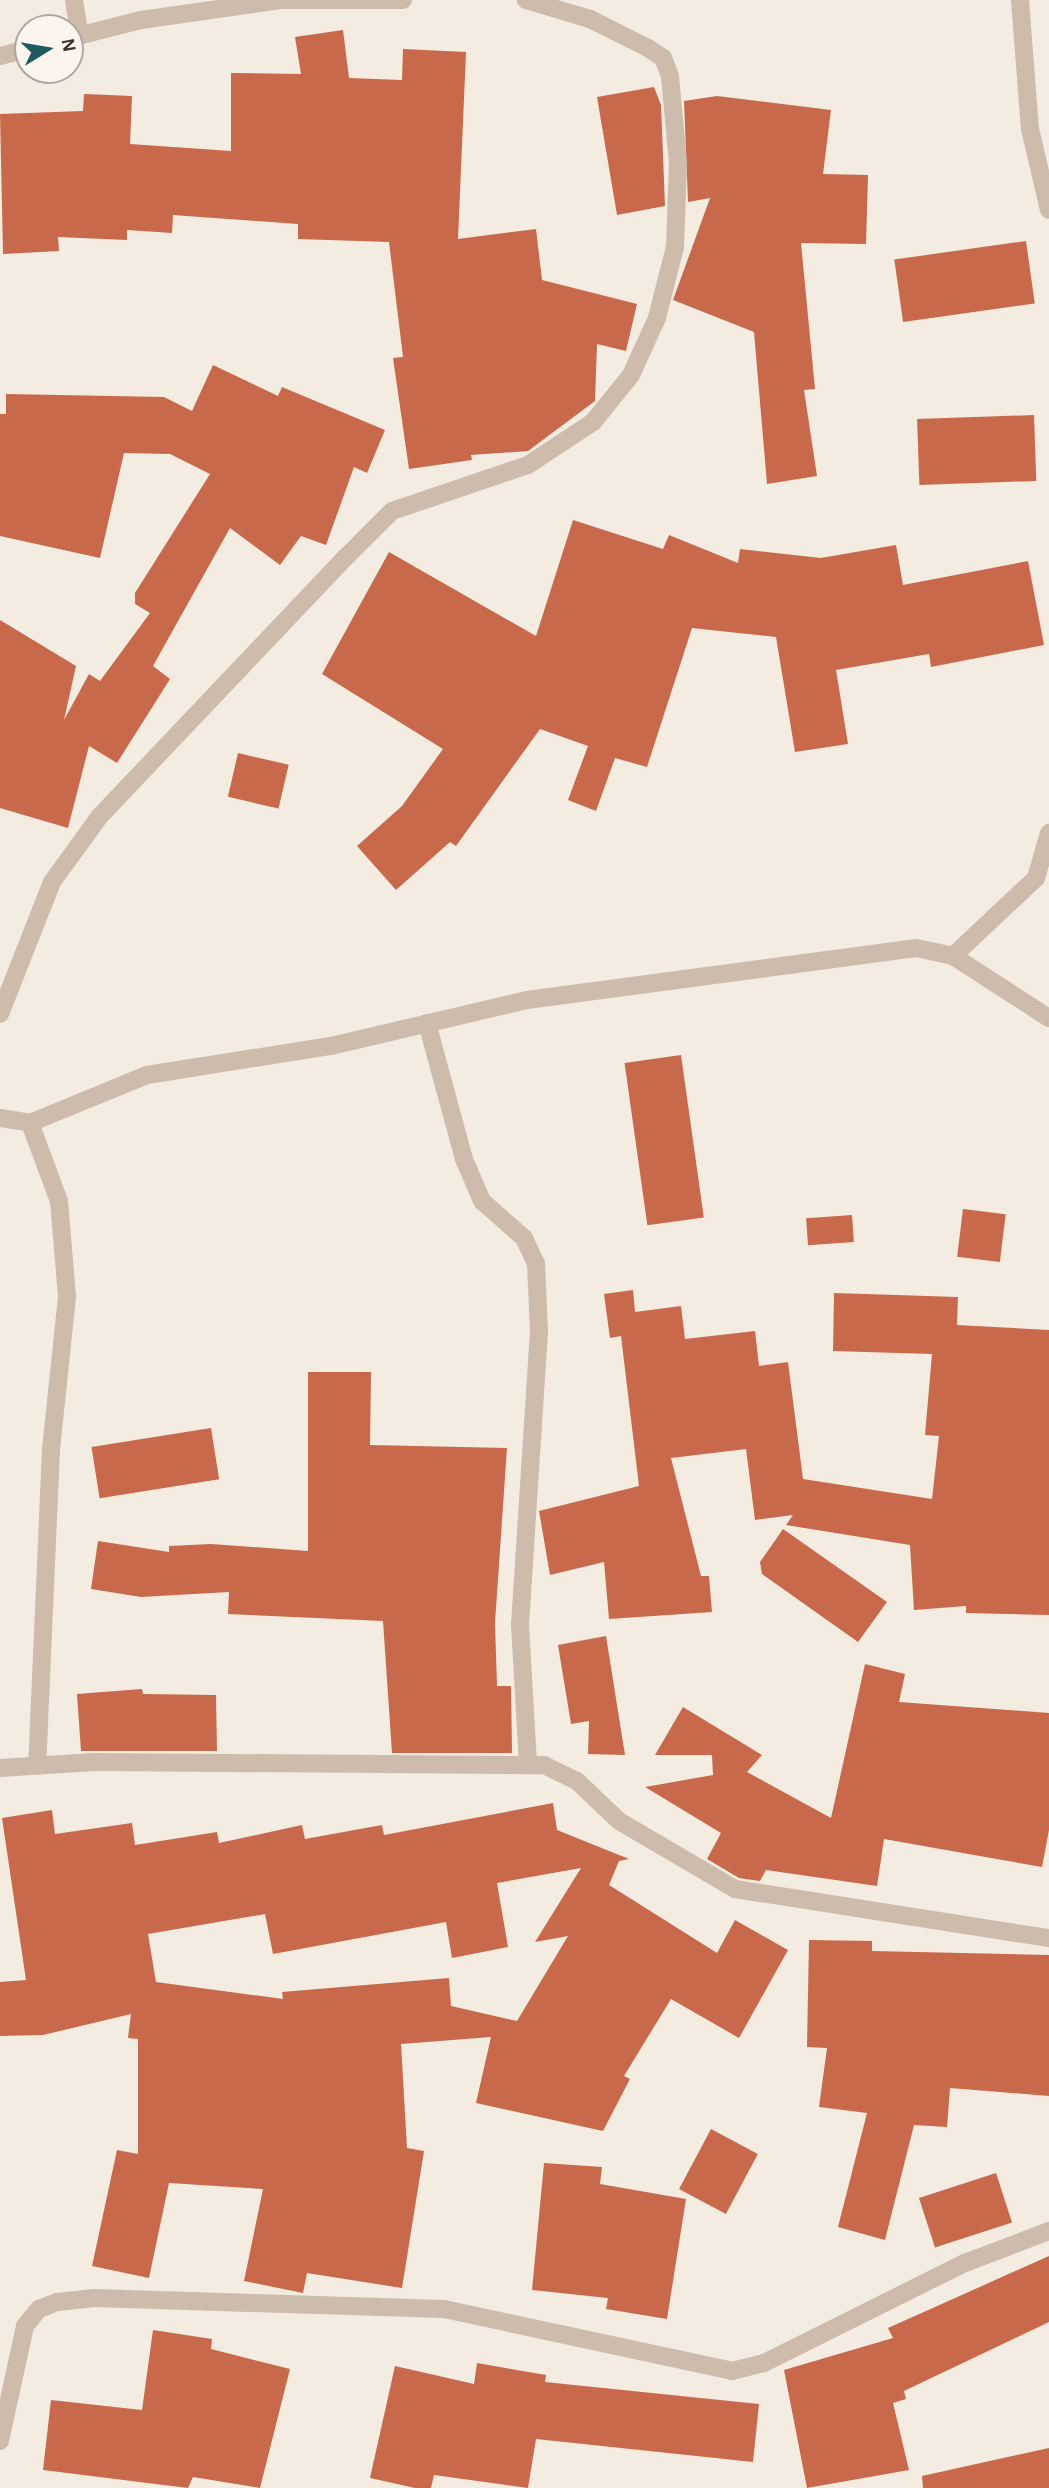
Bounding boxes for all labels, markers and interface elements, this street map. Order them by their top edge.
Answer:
north arrow [14,14,84,84]
text: N [58,37,79,54]

